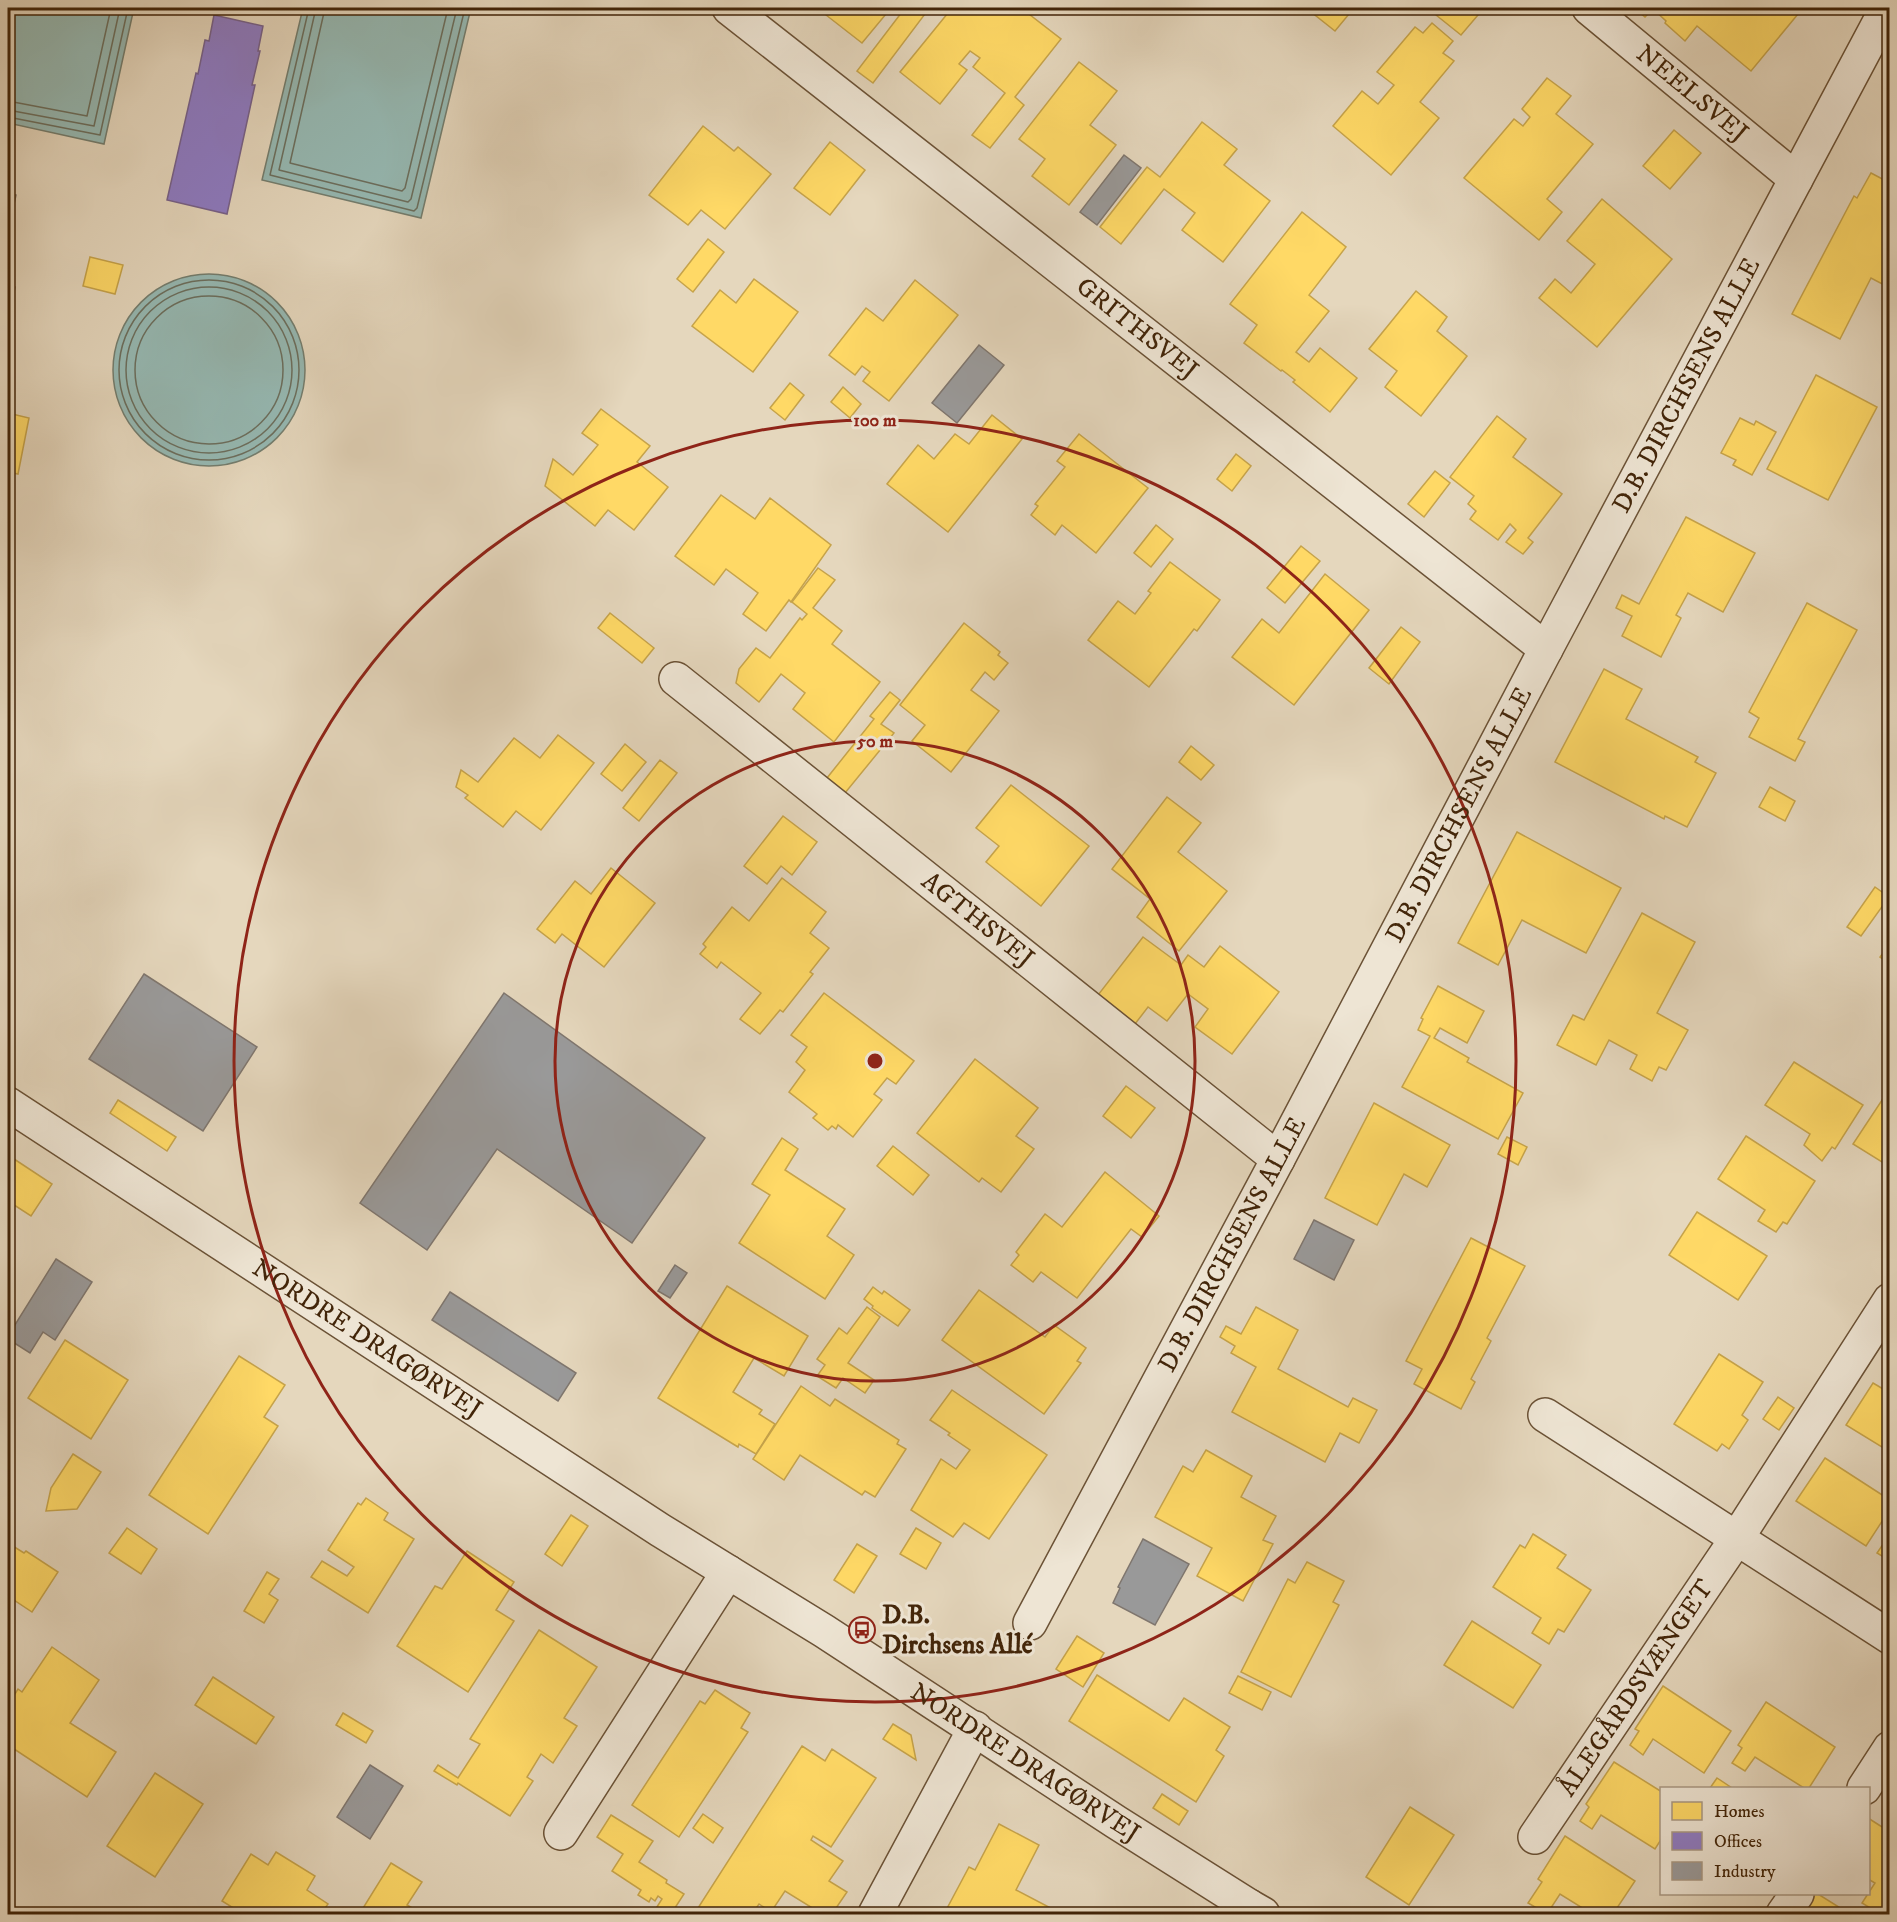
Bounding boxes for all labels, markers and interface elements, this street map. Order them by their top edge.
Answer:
street label: NEELSVEJ [1629,37,1755,149]
street label: D.B. DIRCHSENS ALLE [1605,252,1768,519]
street label: GRITHSVEJ [1069,270,1205,387]
text: 100 m [853,410,897,432]
street label: D.B. DIRCHSENS ALLE [1378,681,1540,948]
text: 50 m [856,731,893,753]
street label: AGTHSVEJ [915,865,1041,975]
centre of rings [865,1051,885,1071]
street label: D.B. DIRCHSENS ALLE [1151,1111,1314,1378]
street label: NORDRE DRAGØRVEJ [246,1251,488,1426]
street label: ÅLEGÅRDSVÆNGET [1550,1573,1721,1803]
place label: D.B. Dirchsens Allé [882,1599,1034,1662]
bus stop icon: D.B. Dirchsens Allé [847,1615,877,1645]
street label: NORDRE DRAGØRVEJ [904,1675,1147,1850]
legend [1660,1787,1870,1895]
text: Homes [1714,1801,1765,1823]
text: Offices [1714,1831,1762,1853]
text: Industry [1714,1861,1776,1883]

